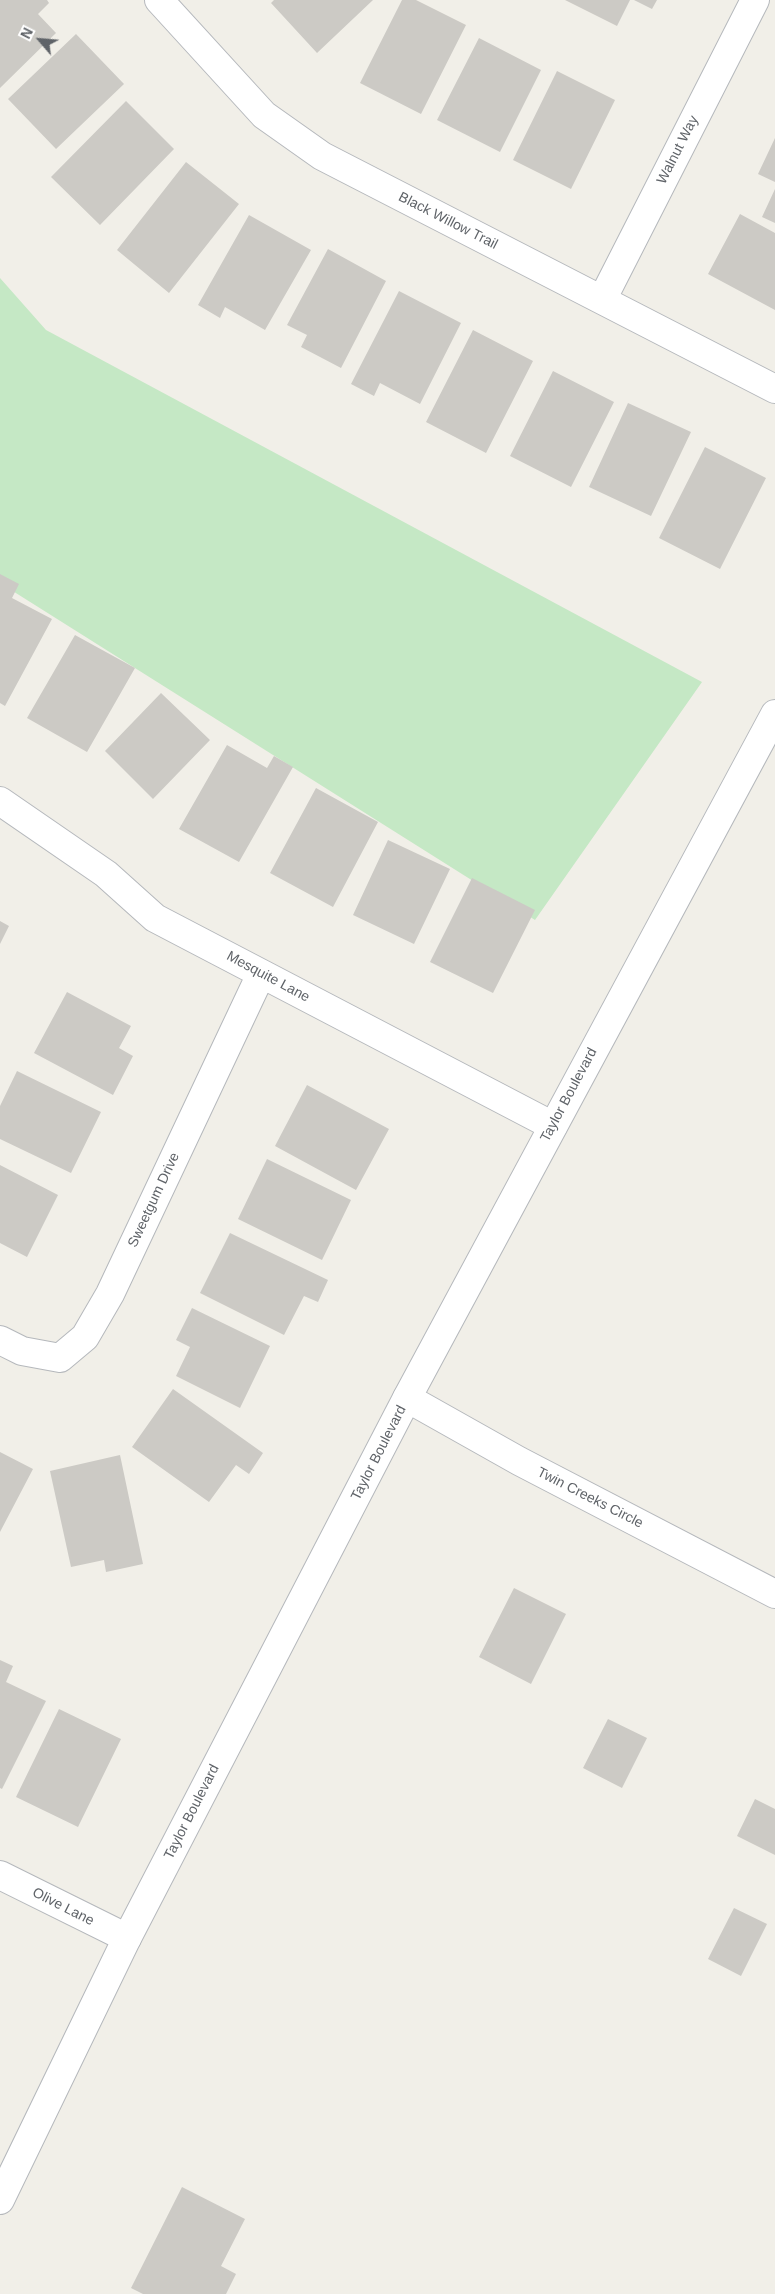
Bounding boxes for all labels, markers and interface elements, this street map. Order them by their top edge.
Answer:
north arrow [15,15,65,65]
text: N [17,25,36,41]
street label: Walnut Way [654,113,702,187]
street label: Black Willow Trail [396,189,500,253]
street label: Mesquite Lane [224,948,312,1006]
street label: Taylor Boulevard [537,1045,601,1145]
street label: Sweetgum Drive [125,1150,183,1250]
street label: Taylor Boulevard [348,1403,410,1503]
street label: Twin Creeks Circle [534,1464,646,1532]
street label: Taylor Boulevard [161,1762,223,1862]
street label: Olive Lane [29,1884,97,1930]

